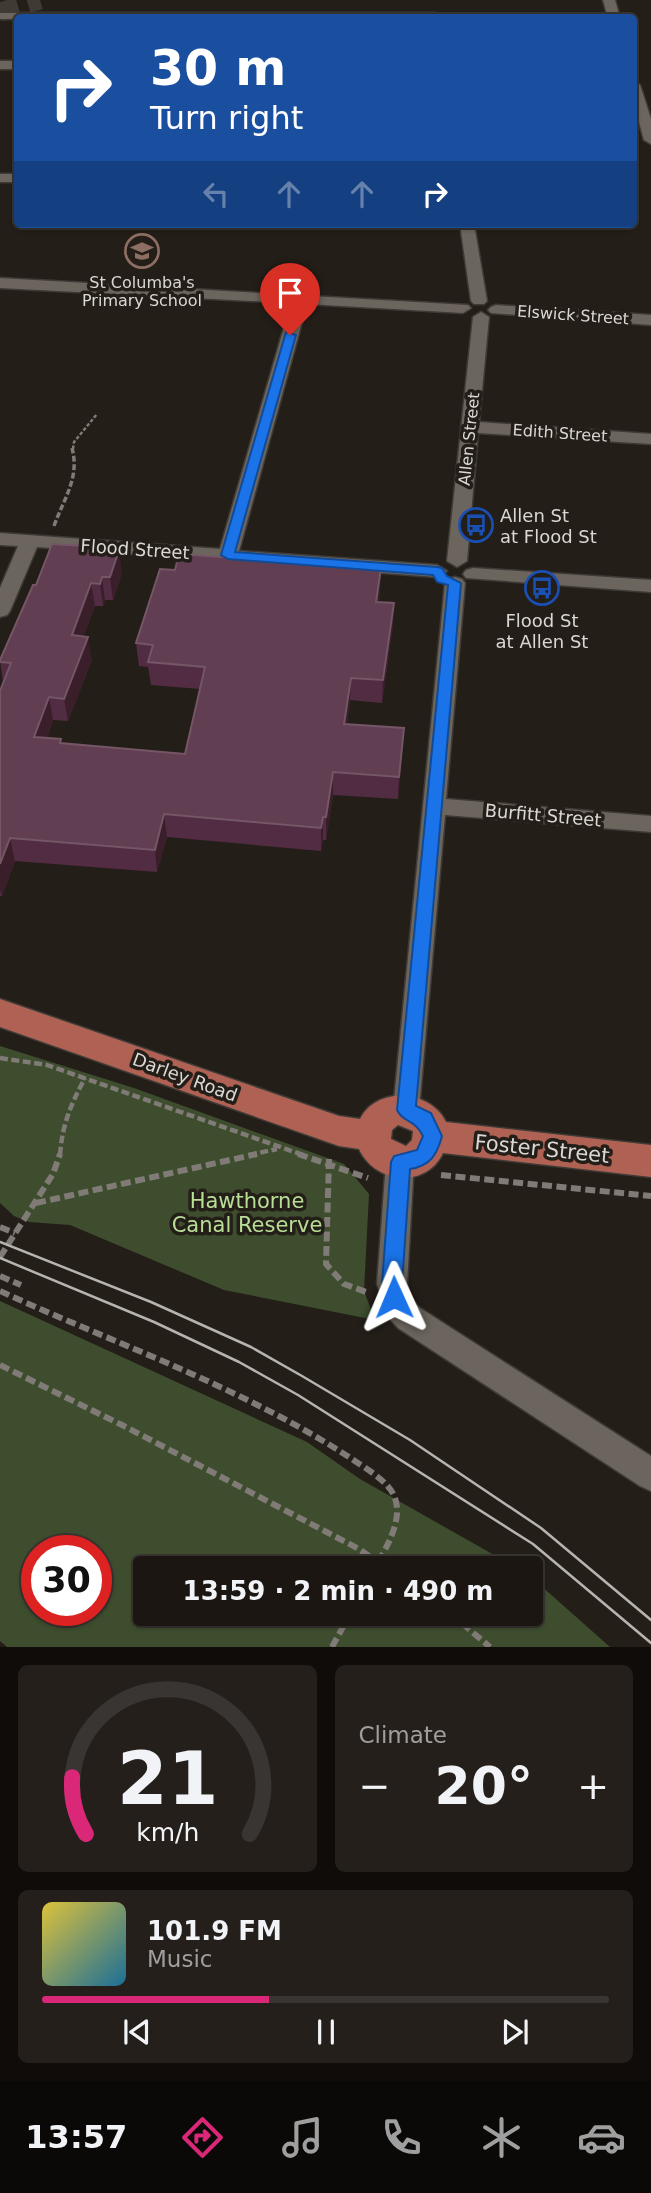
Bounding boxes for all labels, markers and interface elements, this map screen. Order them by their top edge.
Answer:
text: 30 m [150,40,286,97]
icon: right [35,42,126,133]
text: Turn right [150,99,303,137]
icon: left [197,175,235,213]
icon: ahead [270,175,308,213]
icon: ahead [343,175,381,213]
icon: right [416,175,454,213]
school or university icon: St Columba's Primary School [123,232,161,270]
pin [260,263,320,335]
place label: St Columba's Primary School [82,273,202,310]
icon: arrive [271,274,309,312]
street label: Elswick Street [516,302,630,328]
street label: Allen Street [455,391,483,487]
street label: Edith Street [512,420,608,446]
place label: Allen St at Flood St [500,505,597,547]
bus stop icon: Allen St at Flood St [457,506,495,544]
street label: Flood Street [80,535,190,563]
bus stop icon: Flood St at Allen St [523,569,561,607]
place label: Flood St at Allen St [496,610,588,652]
street label: Burfitt Street [484,799,602,831]
street label: Darley Road [130,1048,240,1106]
street label: Foster Street [473,1130,611,1168]
park label: Hawthorne Canal Reserve [172,1189,322,1237]
position arrow [357,1260,431,1334]
speed limit sign: 30 [21,1535,112,1626]
text: 13:59 · 2 min · 490 m [183,1576,493,1606]
text: Climate [359,1722,447,1748]
text: 21 [117,1737,218,1822]
text: 20° [435,1756,533,1816]
text: − [359,1764,390,1808]
text: + [577,1764,609,1808]
text: km/h [136,1818,199,1847]
text: 101.9 FM [147,1916,282,1946]
text: Music [147,1946,212,1972]
icon: previous [118,2013,156,2051]
icon: pause [307,2013,345,2051]
icon: next [496,2013,534,2051]
icon: directions [178,2113,227,2162]
icon: music [278,2113,327,2162]
icon: phone [377,2113,426,2162]
icon: climate [477,2113,526,2162]
icon: car [577,2113,626,2162]
text: 13:57 [25,2118,127,2156]

